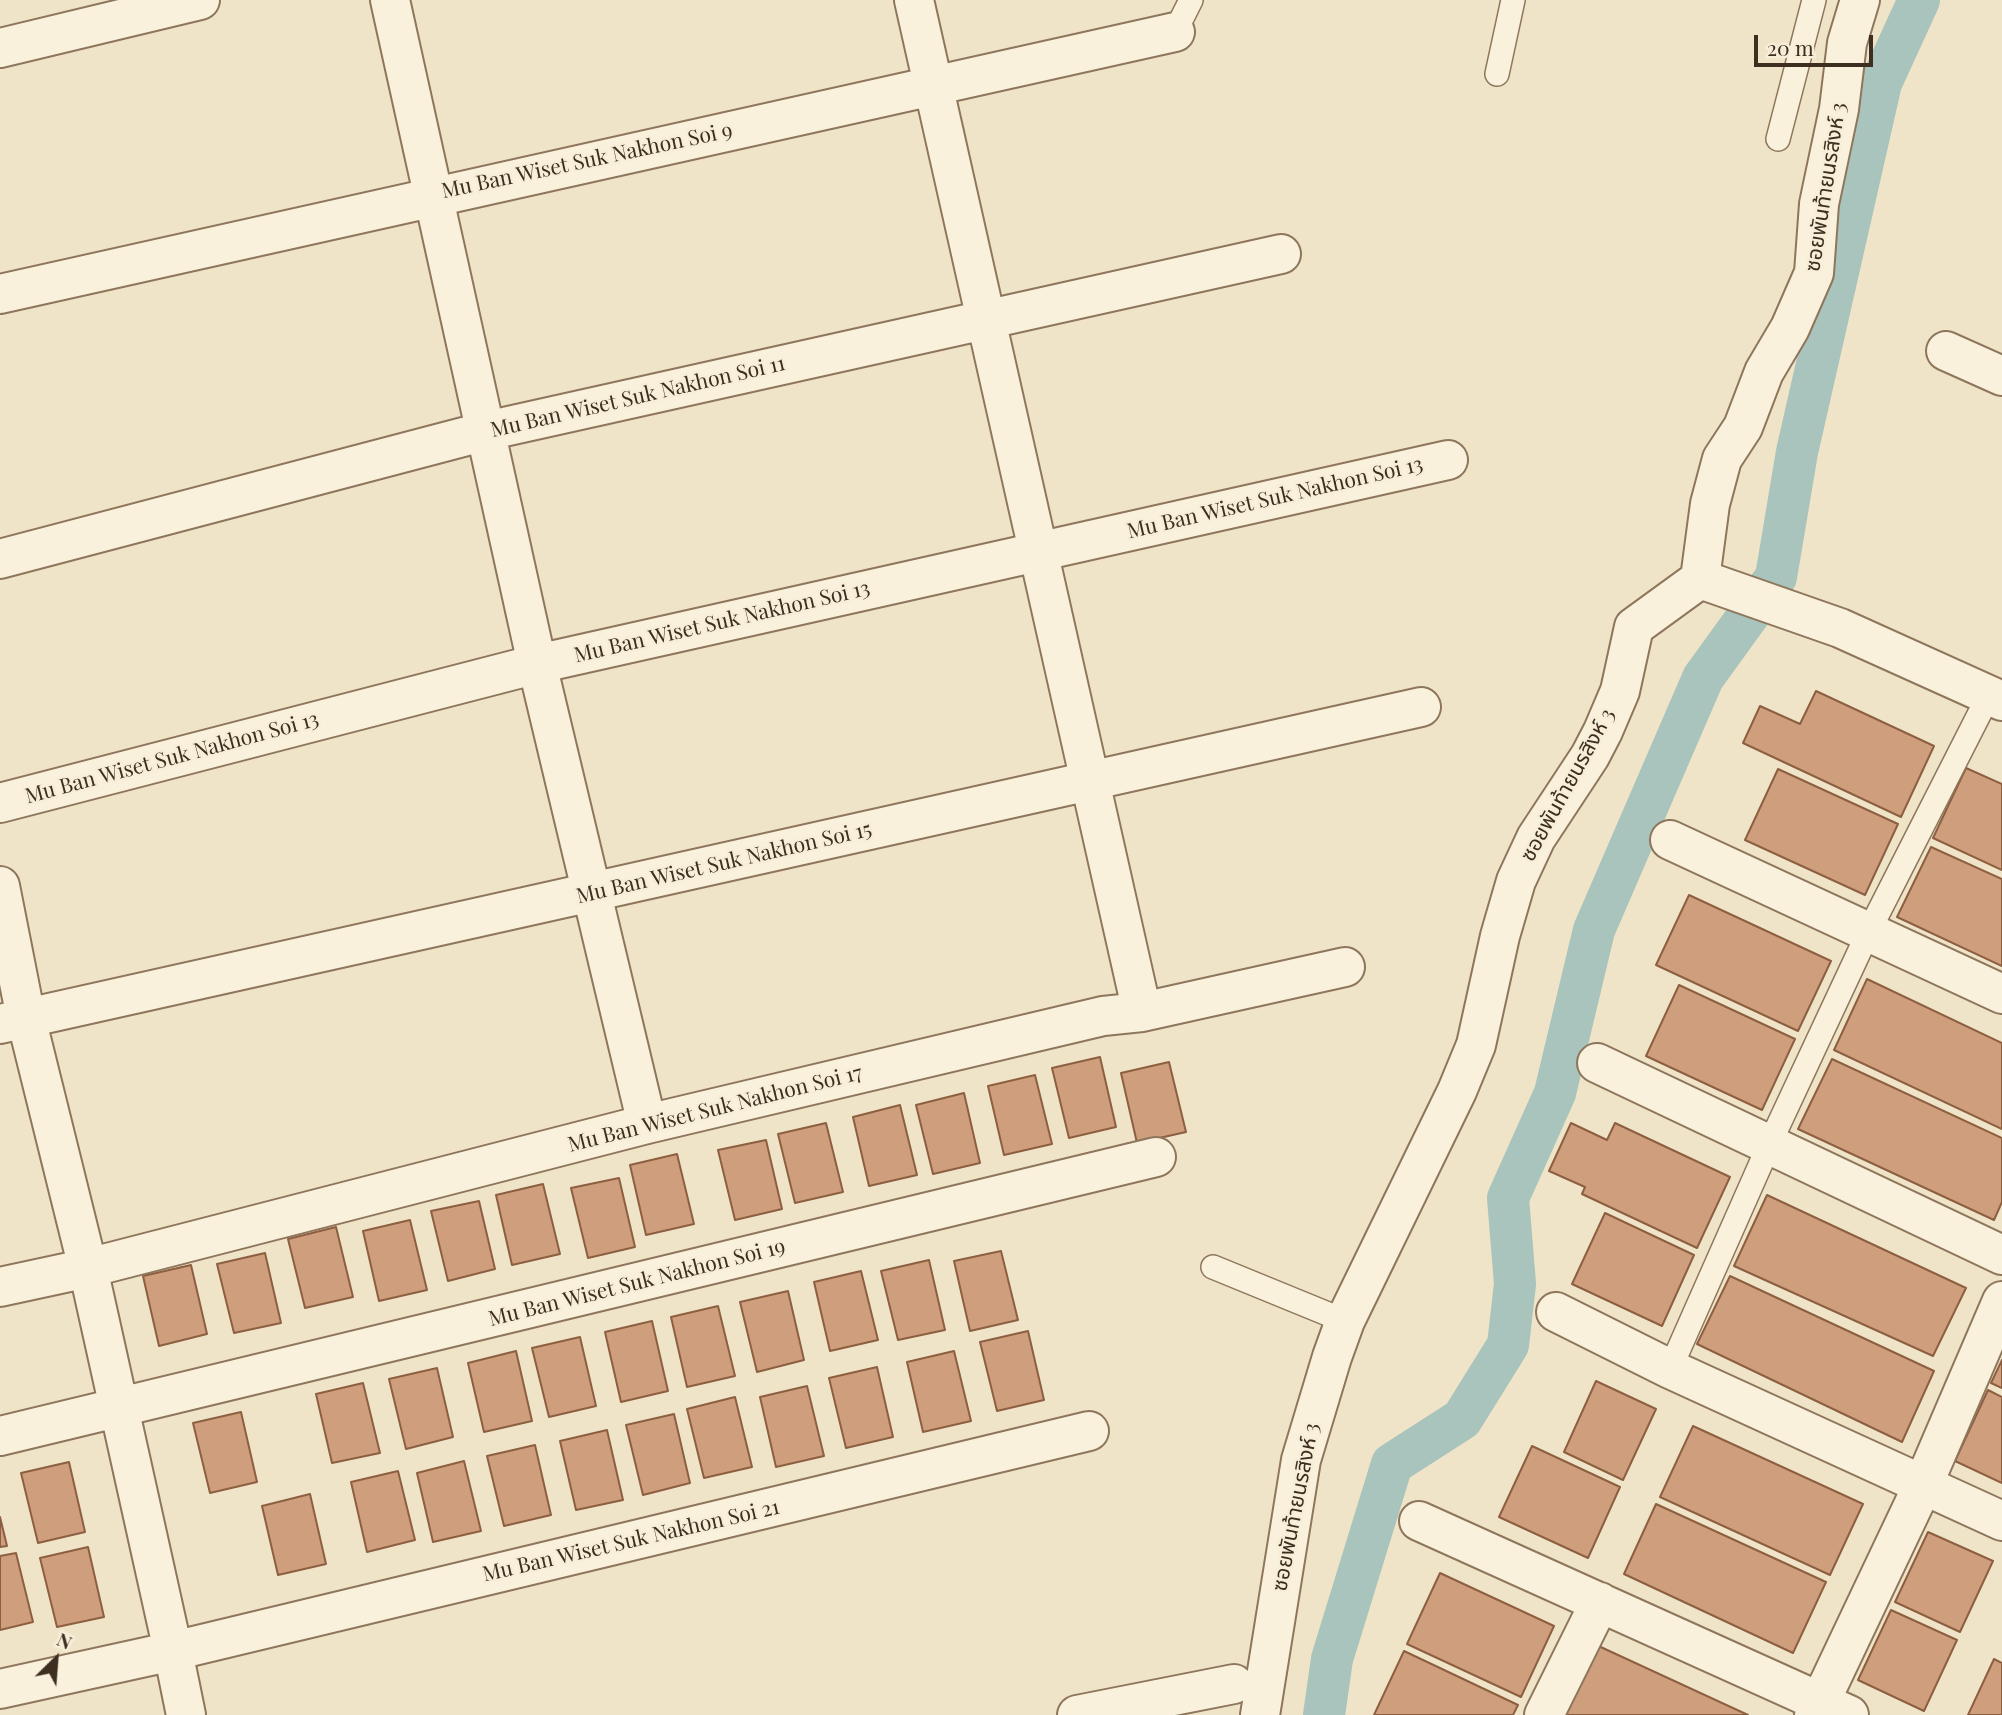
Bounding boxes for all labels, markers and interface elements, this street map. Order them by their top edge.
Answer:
scale bar [1757,21,1876,65]
text: 20 m [1767,33,1814,61]
street label: ซอยพันท้ายนรสิงห์ 3 [1800,101,1852,273]
street label: Mu Ban Wiset Suk Nakhon Soi 9 [439,118,735,204]
street label: Mu Ban Wiset Suk Nakhon Soi 11 [488,351,788,443]
street label: Mu Ban Wiset Suk Nakhon Soi 13 [1125,452,1425,544]
street label: Mu Ban Wiset Suk Nakhon Soi 13 [572,576,872,668]
street label: ซอยพันท้ายนรสิงห์ 3 [1516,704,1620,866]
street label: Mu Ban Wiset Suk Nakhon Soi 13 [22,707,322,809]
street label: Mu Ban Wiset Suk Nakhon Soi 15 [574,817,874,909]
street label: Mu Ban Wiset Suk Nakhon Soi 17 [565,1060,865,1158]
street label: Mu Ban Wiset Suk Nakhon Soi 19 [486,1234,788,1332]
street label: ซอยพันท้ายนรสิงห์ 3 [1267,1421,1325,1593]
street label: Mu Ban Wiset Suk Nakhon Soi 21 [480,1495,782,1587]
north arrow [21,1624,91,1694]
text: N [53,1625,77,1655]

